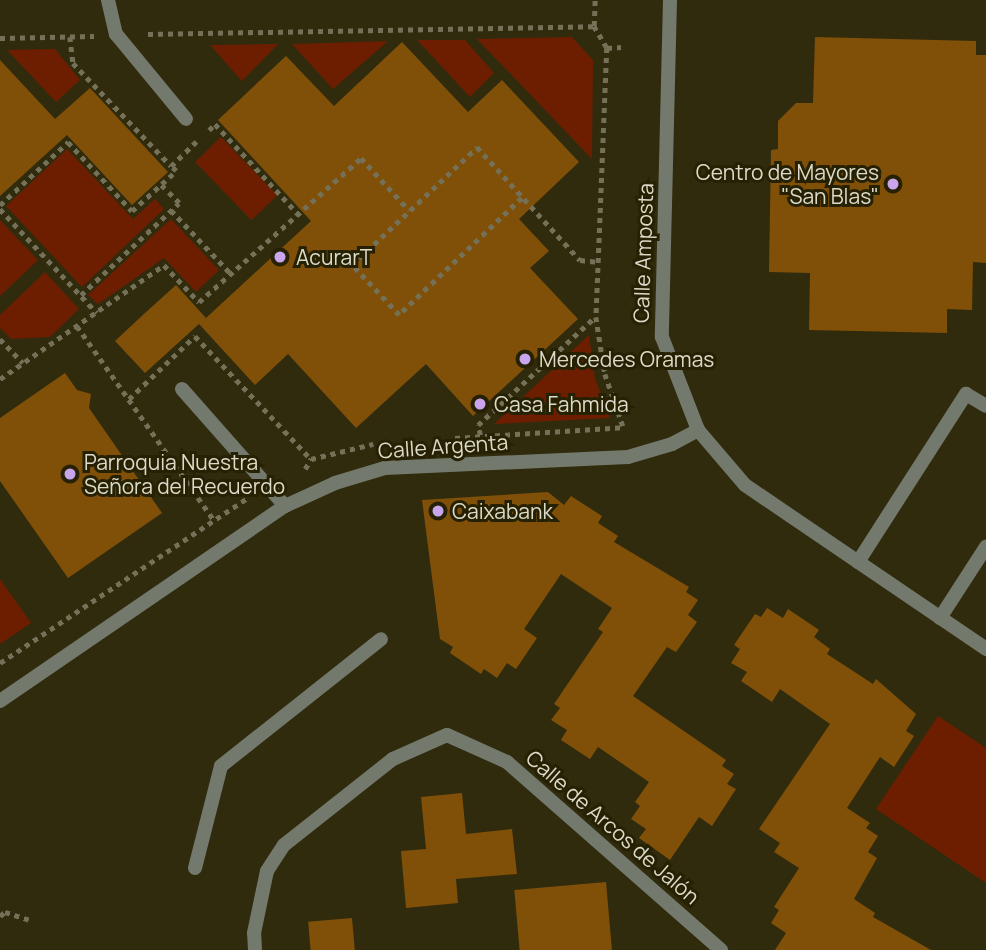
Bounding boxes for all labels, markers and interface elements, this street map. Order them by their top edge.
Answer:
place label: Centro de Mayores "San Blas" [696,159,879,209]
marker: Centro de Mayores "San Blas" [885,176,901,192]
street label: Calle Amposta [628,183,658,323]
place label: AcurarT [296,244,372,270]
marker: AcurarT [270,247,290,267]
place label: Mercedes Oramas [539,346,714,372]
marker: Mercedes Oramas [517,351,533,367]
place label: Casa Fahmida [494,391,629,417]
marker: Casa Fahmida [472,396,488,412]
street label: Calle Argenta [377,429,509,463]
place label: Parroquia Nuestra Señora del Recuerdo [84,449,285,499]
marker: Parroquia Nuestra Señora del Recuerdo [62,466,78,482]
place label: Caixabank [452,498,553,524]
marker: Caixabank [430,503,446,519]
street label: Calle de Arcos de Jalón [521,745,705,909]

